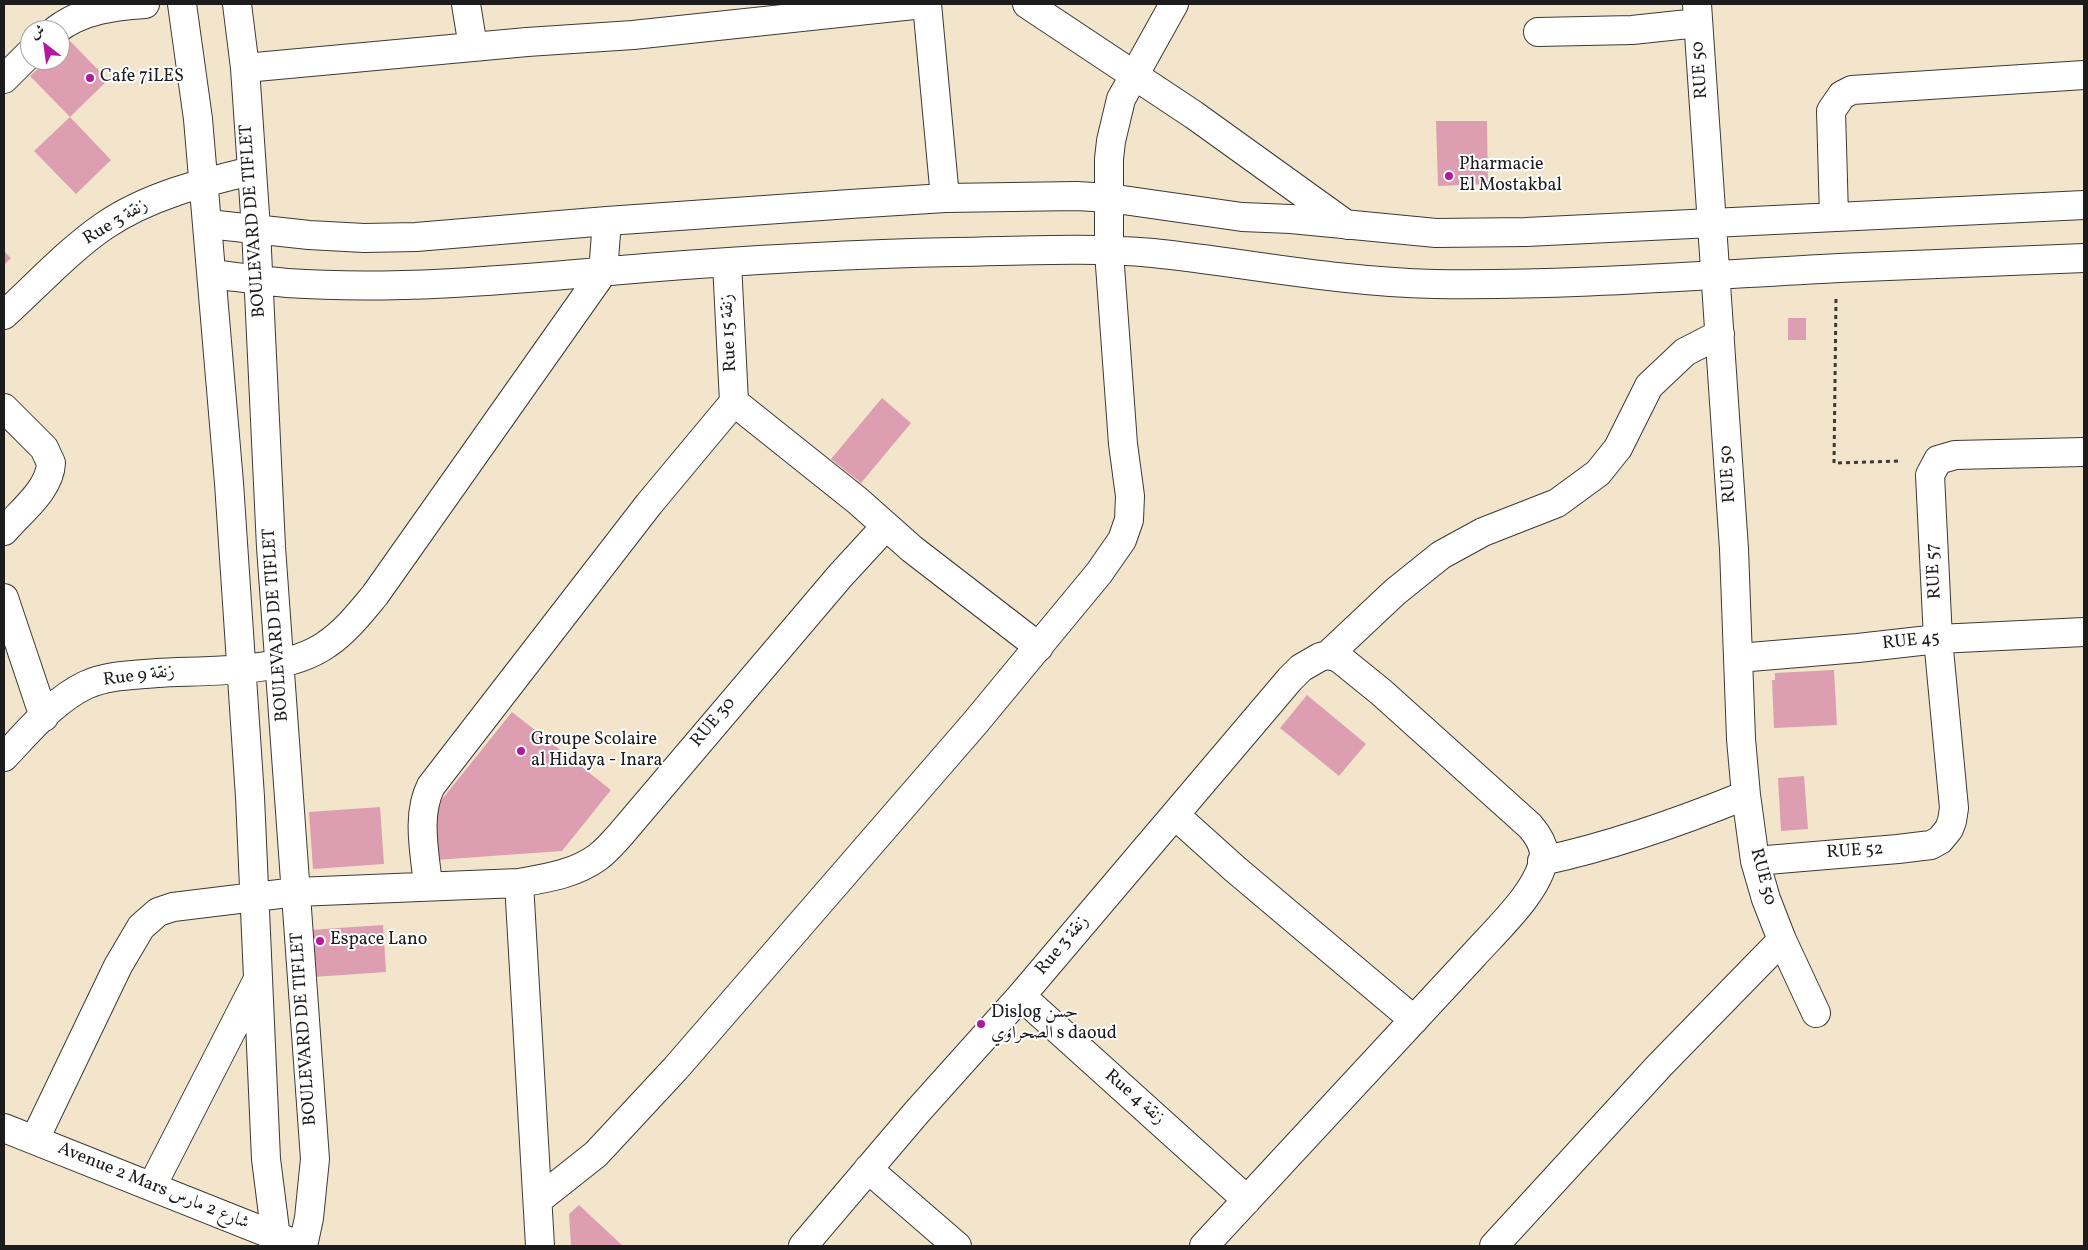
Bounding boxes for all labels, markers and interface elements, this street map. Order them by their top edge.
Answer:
north arrow [20,20,70,70]
text: ش [27,21,49,44]
street label: RUE 50 [1688,40,1714,100]
place label: Cafe 7iLES [100,67,184,89]
marker: Cafe 7iLES [84,72,96,84]
street label: BOULEVARD DE TIFLET [236,124,272,318]
place label: Pharmacie El Mostakbal [1459,155,1562,198]
marker: Pharmacie El Mostakbal [1443,170,1455,182]
street label: Rue 3 زنقة [80,195,152,251]
street label: Rue 15 زنقة [717,293,743,373]
street label: RUE 50 [1716,444,1742,504]
street label: BOULEVARD DE TIFLET [259,528,295,722]
street label: RUE 57 [1923,542,1947,600]
street label: RUE 45 [1881,628,1941,656]
street label: Rue 9 زنقة [102,662,176,692]
street label: RUE 30 [687,694,741,752]
place label: Groupe Scolaire al Hidaya - Inara [531,730,663,772]
marker: Groupe Scolaire al Hidaya - Inara [515,745,527,757]
street label: RUE 52 [1826,839,1884,865]
street label: RUE 50 [1744,846,1780,908]
street label: Rue 3 زنقة [1032,912,1094,980]
place label: Espace Lano [330,930,427,952]
street label: BOULEVARD DE TIFLET [287,932,323,1126]
marker: Espace Lano [314,935,326,947]
place label: Dislog حسن الصحراوي s daoud [991,1003,1117,1046]
marker: Dislog حسن الصحراوي s daoud [975,1018,987,1030]
street label: Rue 4 زنقة [1099,1066,1169,1130]
street label: Avenue 2 Mars شارع 2 مارس [54,1139,252,1235]

